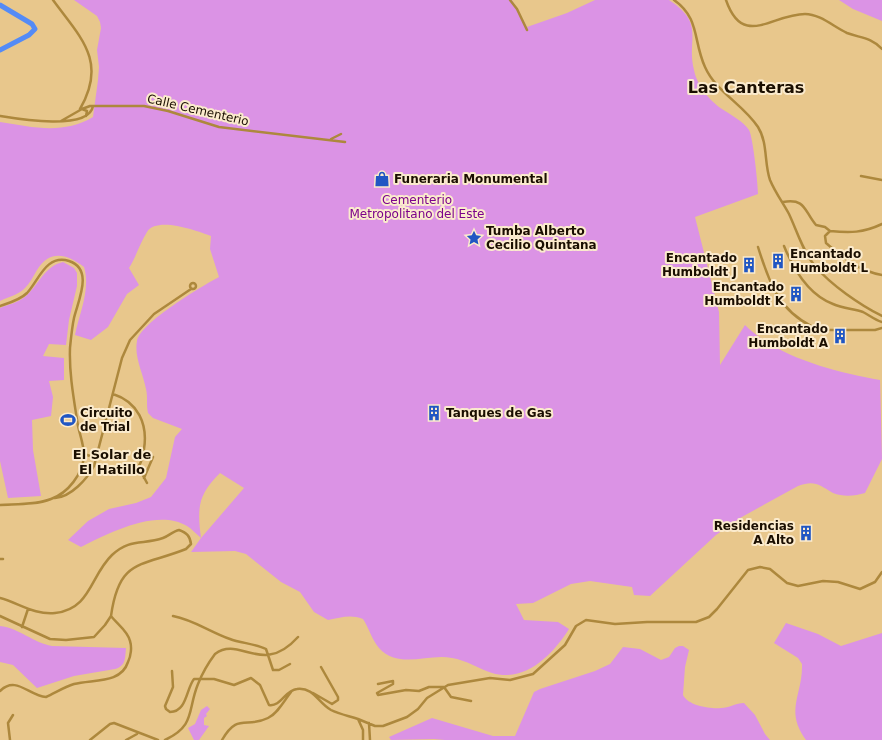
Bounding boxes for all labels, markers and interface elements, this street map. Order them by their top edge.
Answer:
district label: Las Canteras [688,78,804,97]
street label: Calle Cementerio [146,92,250,128]
shop icon: Funeraria Monumental [373,170,391,188]
place label: Funeraria Monumental [394,172,548,186]
park label: Cementerio Metropolitano del Este [350,193,484,221]
place label: Tumba Alberto Cecilio Quintana [486,224,597,252]
place icon: Tumba Alberto Cecilio Quintana [465,229,483,247]
place label: Encantado Humboldt L [790,247,869,275]
place label: Encantado Humboldt J [662,251,737,279]
building icon: Encantado Humboldt L [769,252,787,270]
building icon: Encantado Humboldt J [740,256,758,274]
place label: Encantado Humboldt K [704,280,785,308]
building icon: Encantado Humboldt K [787,285,805,303]
place label: Encantado Humboldt A [748,322,829,350]
building icon: Encantado Humboldt A [831,327,849,345]
building icon: Tanques de Gas [425,404,443,422]
place label: Circuito de Trial [80,406,133,434]
place label: Tanques de Gas [446,406,552,420]
sports icon: Circuito de Trial [59,411,77,429]
district label: El Solar de El Hatillo [73,447,151,477]
place label: Residencias A Alto [714,519,794,547]
building icon: Residencias A Alto [797,524,815,542]

